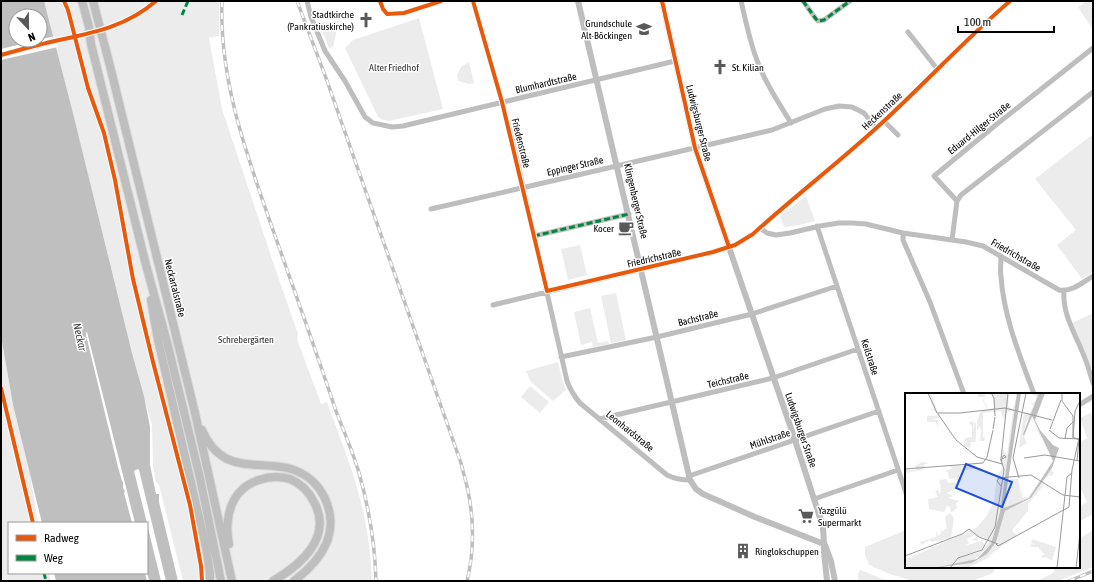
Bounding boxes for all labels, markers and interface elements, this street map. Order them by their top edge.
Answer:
north arrow [8,8,48,48]
scale bar [958,8,1054,34]
place label: Stadtkirche (Pankratiuskirche) [287,9,354,32]
church icon: Stadtkirche (Pankratiuskirche) [357,11,375,29]
text: 100 m [964,15,991,29]
place label: Grundschule Alt-Böckingen [581,18,632,41]
school or university icon: Grundschule Alt-Böckingen [635,20,653,38]
text: N [26,30,37,44]
church icon: St. Kilian [711,58,729,76]
park label: Alter Friedhof [369,62,419,73]
place label: St. Kilian [732,62,764,73]
street label: Blumhardtstraße [514,71,578,95]
street label: Ludwigsburger Straße [684,84,714,163]
street label: Heckenstraße [860,89,905,132]
street label: Eduard-Hilger-Straße [946,99,1013,157]
street label: Friedenstraße [510,117,533,169]
street label: Eppinger Straße [546,154,605,178]
street label: Klingenberger Straße [622,162,650,240]
cafe icon: Kocer [617,219,635,237]
place label: Kocer [593,223,615,234]
street label: Friedrichstraße [989,236,1043,274]
street label: Friedrichstraße [626,246,683,270]
street label: Neckartalstraße [162,258,188,319]
street label: Bachstraße [677,308,720,328]
water label: Neckar [71,322,89,353]
park label: Schrebergärten [218,334,274,345]
street label: Keilstraße [859,338,881,377]
street label: Teichstraße [706,370,750,390]
street label: Ludwigsburger Straße [783,391,819,469]
inset map [905,393,1080,568]
street label: Leonhardstraße [604,408,656,454]
street label: Mühlstraße [748,427,792,451]
place label: Yazgülü Supermarkt [818,505,861,528]
supermarket icon: Yazgülü Supermarkt [797,507,815,525]
legend [8,522,148,574]
text: Radweg [44,531,80,545]
building icon: Ringlokschuppen [734,542,752,560]
place label: Ringlokschuppen [755,546,819,557]
text: Weg [44,551,64,565]

